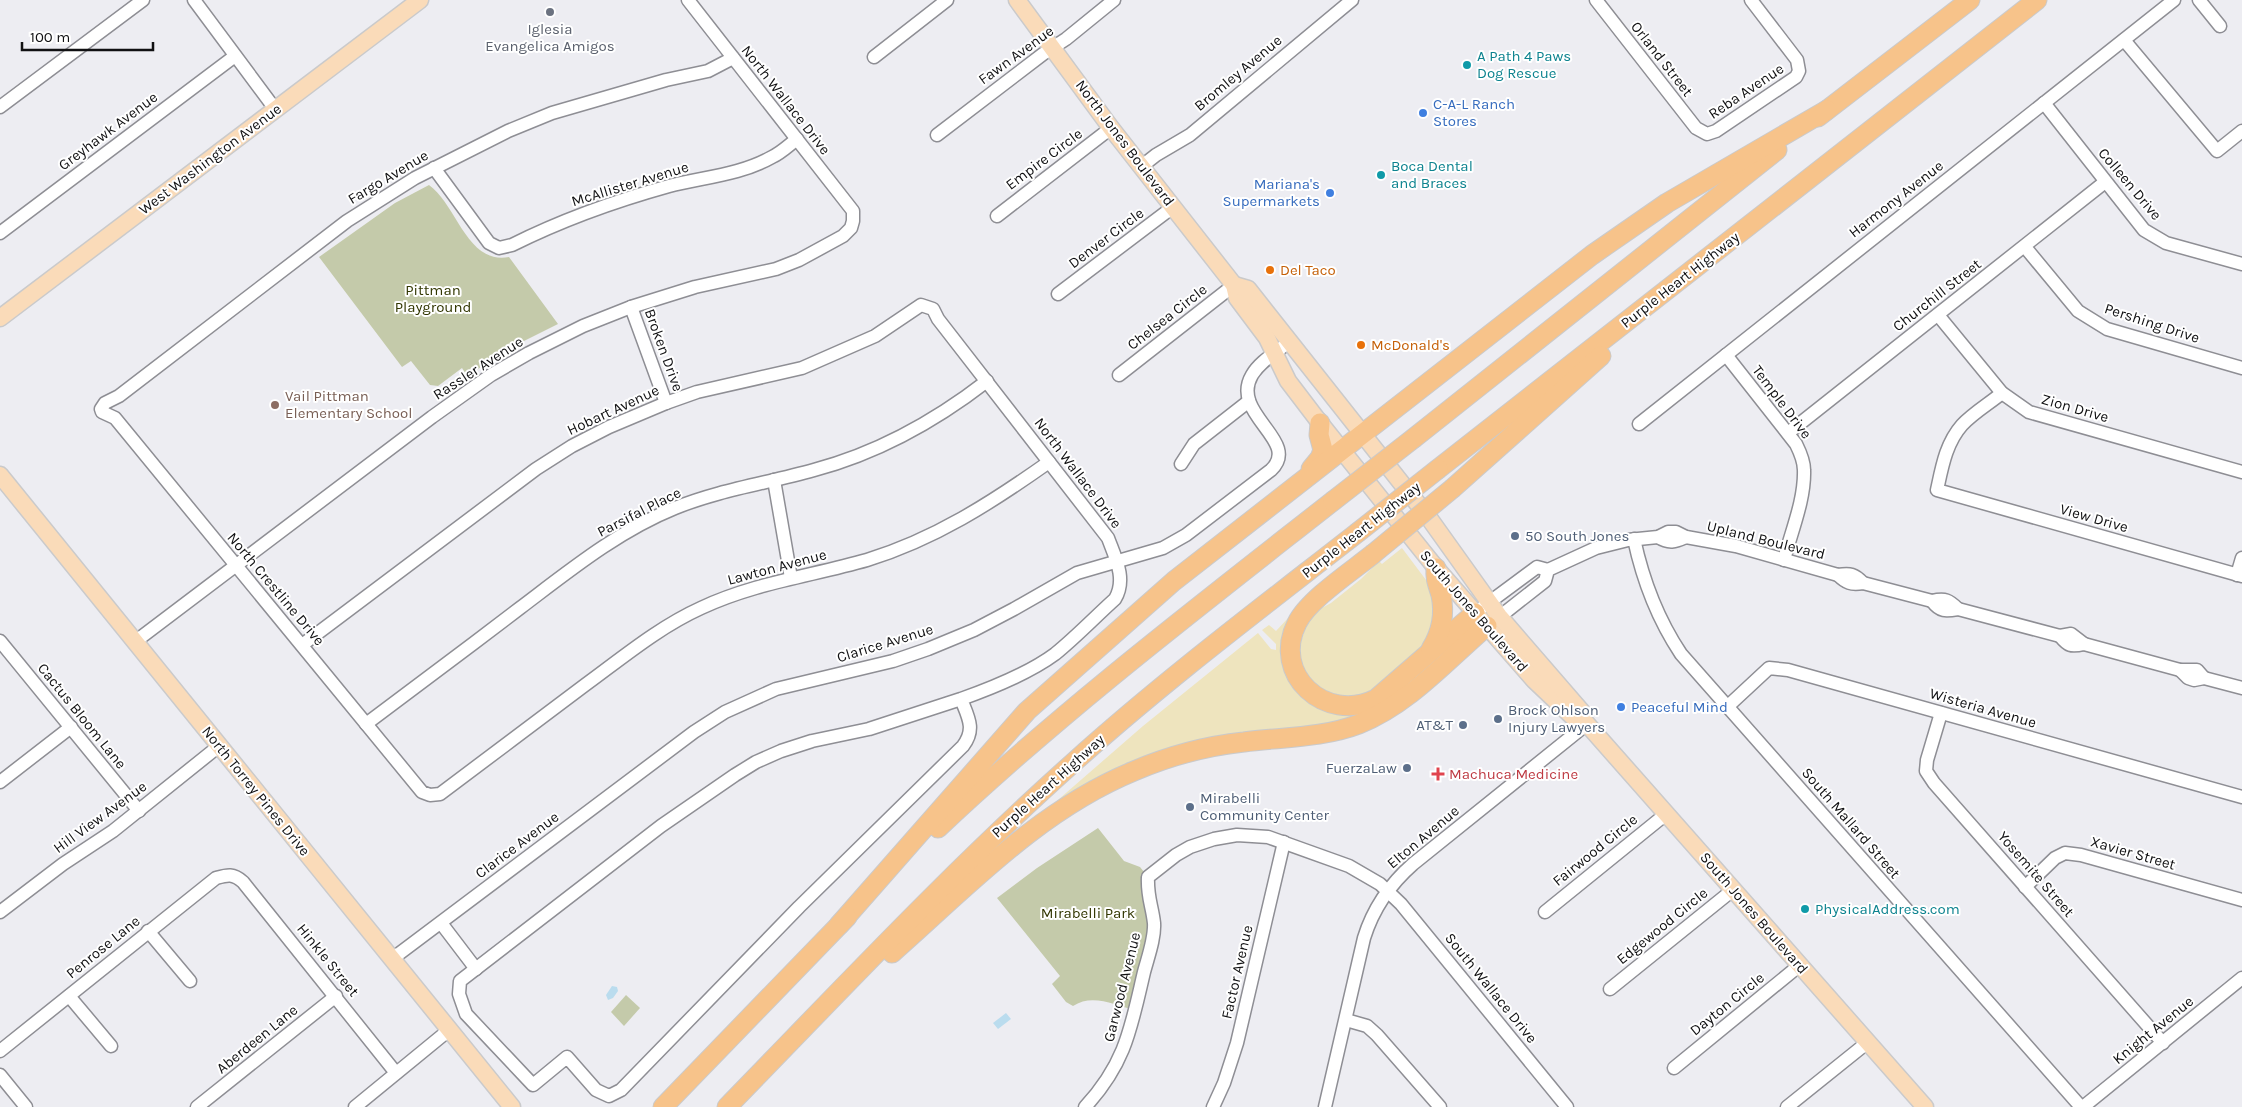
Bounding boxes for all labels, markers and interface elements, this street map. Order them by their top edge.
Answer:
marker: Iglesia Evangelica Amigos [544,6,556,18]
street label: Orland Street [1627,18,1697,100]
scale bar [22,20,154,52]
place label: Iglesia Evangelica Amigos [485,20,615,55]
street label: Fawn Avenue [975,22,1057,88]
text: 100 m [30,28,70,46]
street label: Bromley Avenue [1191,31,1285,115]
street label: North Wallace Drive [738,42,834,158]
place label: A Path 4 Paws Dog Rescue [1477,47,1571,82]
marker: A Path 4 Paws Dog Rescue [1461,59,1473,71]
street label: Reba Avenue [1705,59,1787,123]
street label: North Jones Boulevard [1072,76,1178,210]
street label: Greyhawk Avenue [55,88,161,174]
place label: C-A-L Ranch Stores [1433,95,1515,130]
street label: West Washington Avenue [135,100,285,218]
marker: C-A-L Ranch Stores [1417,107,1429,119]
street label: Empire Circle [1002,124,1086,194]
street label: Colleen Drive [2095,144,2165,224]
street label: Fargo Avenue [345,146,431,208]
place label: Boca Dental and Braces [1391,157,1473,192]
street label: Harmony Avenue [1845,157,1947,241]
street label: McAllister Avenue [569,158,691,210]
marker: Boca Dental and Braces [1375,169,1387,181]
place label: Mariana's Supermarkets [1223,175,1320,210]
marker: Mariana's Supermarkets [1324,187,1336,199]
street label: Denver Circle [1065,204,1147,272]
street label: Purple Heart Highway [1617,228,1743,332]
street label: Churchill Street [1889,255,1985,335]
place label: Del Taco [1280,261,1336,279]
marker: Del Taco [1264,264,1276,276]
street label: Chelsea Circle [1124,280,1210,354]
park label: Pittman Playground [395,281,471,316]
street label: Pershing Drive [2102,299,2202,347]
street label: Broken Drive [641,306,687,394]
street label: Rassler Avenue [430,332,526,404]
place label: McDonald's [1371,336,1450,354]
marker: McDonald's [1355,339,1367,351]
street label: Temple Drive [1749,362,1815,442]
street label: Hobart Avenue [564,381,662,439]
place label: Vail Pittman Elementary School [285,387,412,422]
street label: Zion Drive [2039,390,2111,426]
marker: Vail Pittman Elementary School [269,399,281,411]
street label: North Wallace Drive [1030,414,1126,532]
street label: Purple Heart Highway [1298,478,1424,582]
street label: Parsifal Place [594,483,684,541]
street label: View Drive [2058,500,2130,536]
street label: Upland Boulevard [1705,517,1827,563]
place label: 50 South Jones [1525,527,1629,545]
street label: North Crestline Drive [223,529,329,649]
marker: 50 South Jones [1509,530,1521,542]
street label: Lawton Avenue [725,545,829,589]
street label: South Jones Boulevard [1416,546,1532,676]
street label: Clarice Avenue [835,620,935,666]
street label: Cactus Bloom Lane [34,659,130,773]
street label: Wisteria Avenue [1928,684,2038,732]
place label: Peaceful Mind [1631,698,1728,716]
place label: Brock Ohlson Injury Lawyers [1508,701,1605,736]
marker: Peaceful Mind [1615,701,1627,713]
marker: Brock Ohlson Injury Lawyers [1492,713,1504,725]
place label: AT&T [1416,716,1453,734]
marker: AT&T [1457,719,1469,731]
street label: North Torrey Pines Drive [198,722,314,860]
street label: Purple Heart Highway [988,731,1108,841]
place label: FuerzaLaw [1326,759,1397,777]
marker: FuerzaLaw [1401,762,1413,774]
street label: South Mallard Street [1798,764,1904,882]
place label: Machuca Medicine [1449,765,1578,783]
marker: Machuca Medicine [1431,767,1445,781]
street label: Hill View Avenue [50,777,150,857]
place label: Mirabelli Community Center [1200,789,1330,824]
marker: Mirabelli Community Center [1184,801,1196,813]
street label: Elton Avenue [1383,802,1463,872]
street label: Clarice Avenue [472,808,562,882]
street label: Fairwood Circle [1549,810,1641,890]
street label: Yosemite Street [1994,827,2078,921]
street label: Xavier Street [2088,832,2178,874]
street label: South Jones Boulevard [1696,848,1812,978]
street label: Edgewood Circle [1613,884,1711,968]
place label: PhysicalAddress.com [1815,900,1960,918]
marker: PhysicalAddress.com [1799,903,1811,915]
park label: Mirabelli Park [1041,904,1135,922]
street label: Penrose Lane [62,912,144,982]
street label: Hinkle Street [293,920,363,1000]
street label: Factor Avenue [1217,923,1257,1021]
street label: South Wallace Drive [1441,929,1541,1047]
street label: Garwood Avenue [1100,930,1144,1044]
street label: Dayton Circle [1686,969,1768,1039]
street label: Knight Avenue [2109,992,2197,1068]
street label: Aberdeen Lane [213,1001,301,1077]

